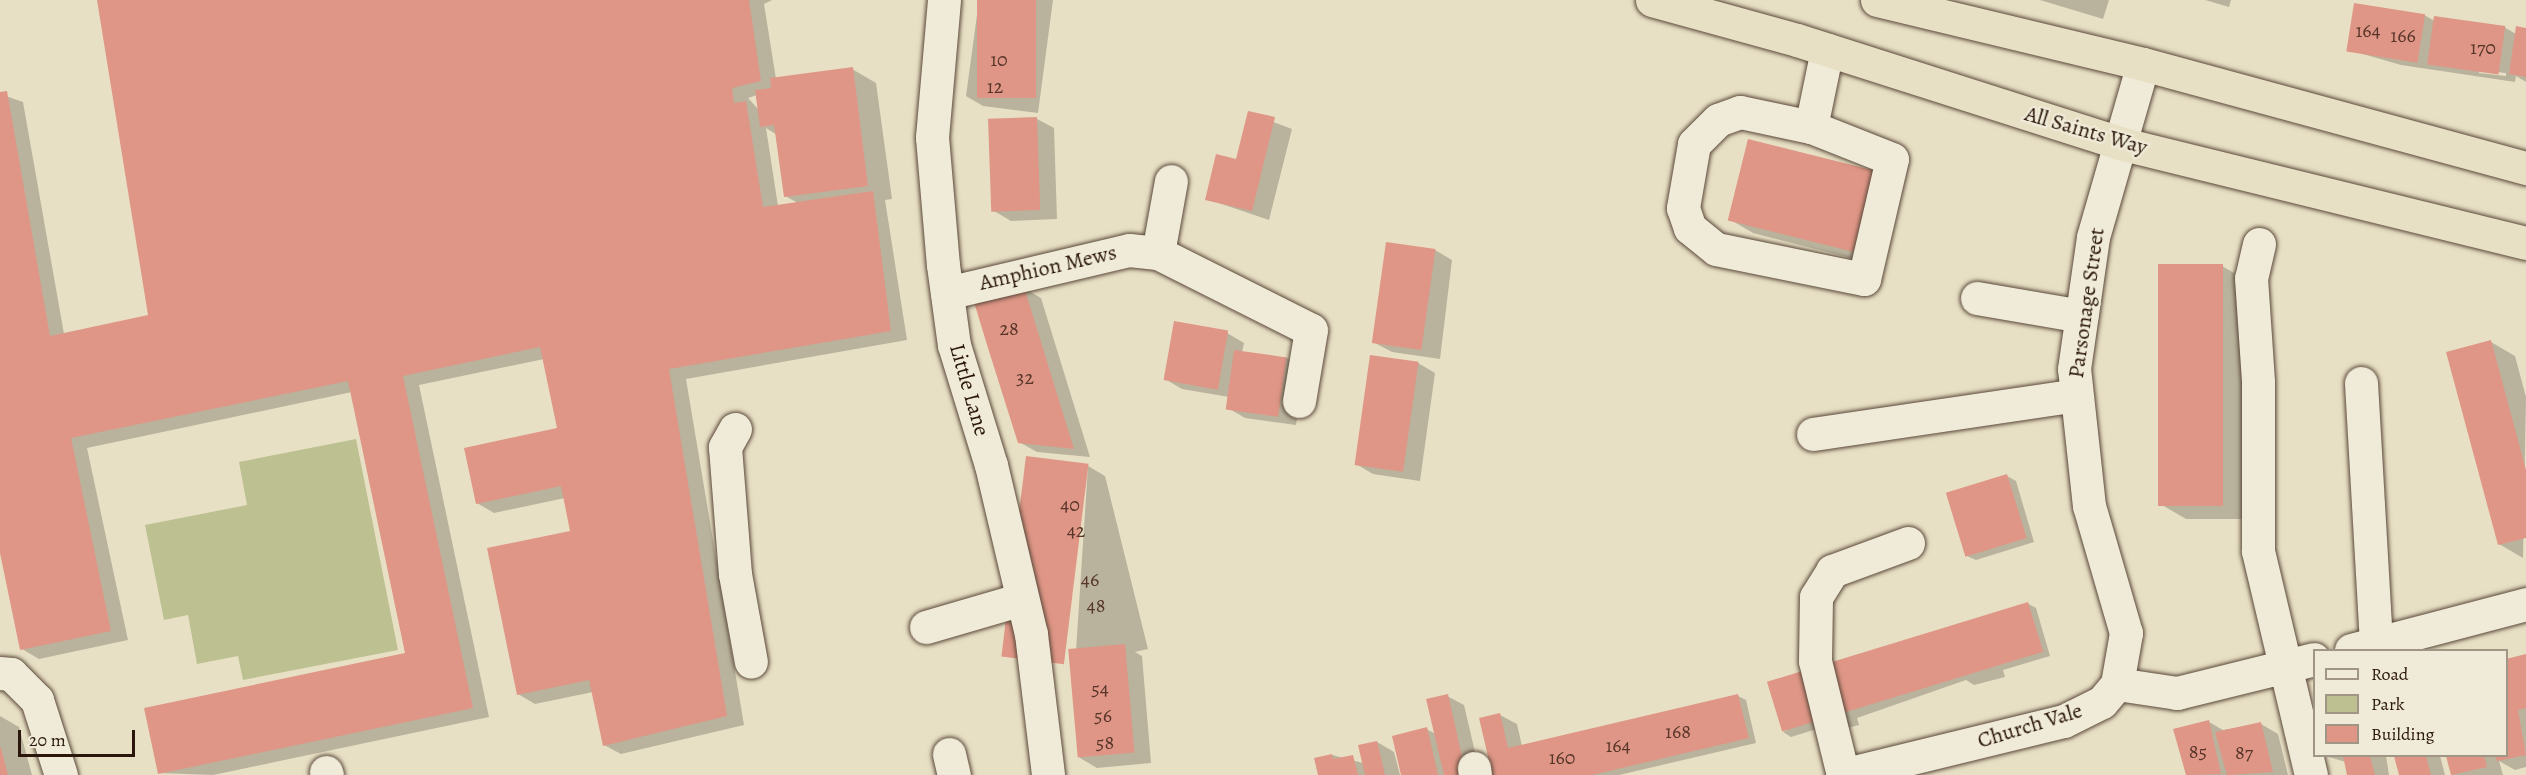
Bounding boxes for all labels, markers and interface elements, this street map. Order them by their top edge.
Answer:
house number: 164 [2355,18,2381,42]
house number: 166 [2390,23,2416,47]
house number: 170 [2470,35,2496,59]
house number: 10 [990,47,1008,71]
house number: 12 [987,74,1003,98]
street label: All Saints Way [2022,101,2150,161]
street label: Parsonage Street [2063,226,2111,380]
street label: Amphion Mews [977,239,1119,297]
house number: 28 [999,316,1019,340]
street label: Little Lane [943,341,995,439]
house number: 32 [1016,365,1034,389]
house number: 40 [1060,492,1080,516]
house number: 42 [1067,518,1085,542]
house number: 46 [1081,567,1099,591]
house number: 48 [1087,593,1105,617]
legend [2313,649,2508,757]
text: Road [2371,662,2408,686]
house number: 54 [1091,676,1109,700]
text: Park [2371,692,2405,716]
street label: Church Vale [1974,698,2086,754]
house number: 56 [1094,703,1112,727]
scale bar [21,718,138,756]
house number: 168 [1665,719,1691,743]
text: Building [2371,722,2435,746]
text: 20 m [29,728,66,752]
house number: 58 [1096,730,1114,754]
house number: 164 [1605,733,1631,757]
house number: 85 [2189,739,2207,763]
house number: 87 [2235,740,2253,764]
house number: 160 [1549,745,1575,769]

